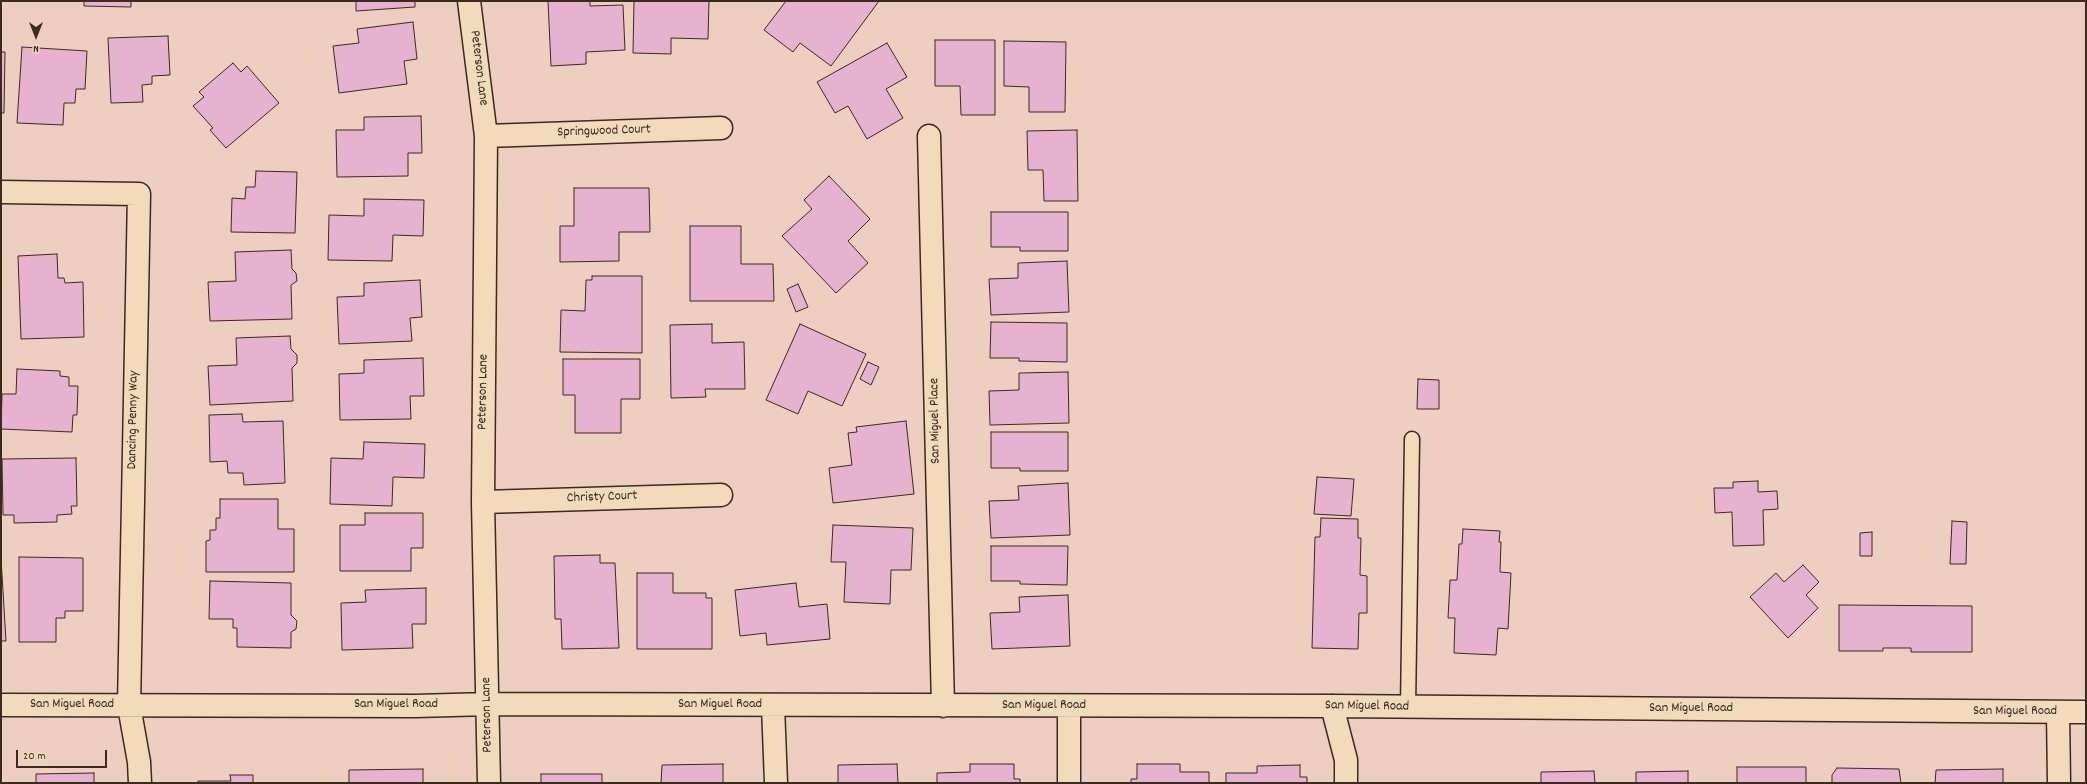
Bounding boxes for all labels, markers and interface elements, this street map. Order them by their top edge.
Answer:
north arrow [16,16,56,56]
street label: Peterson Lane [465,29,491,107]
text: N [33,40,39,56]
street label: Springwood Court [557,122,651,142]
street label: Peterson Lane [475,354,493,430]
street label: Dancing Penny Way [125,370,143,470]
street label: San Miguel Place [927,378,945,464]
street label: Christy Court [566,488,638,508]
street label: Peterson Lane [479,677,497,753]
street label: San Miguel Road [30,697,114,713]
street label: San Miguel Road [354,697,438,713]
street label: San Miguel Road [678,697,762,713]
street label: San Miguel Road [1002,698,1086,714]
street label: San Miguel Road [1325,698,1409,716]
street label: San Miguel Road [1649,701,1733,717]
street label: San Miguel Road [1973,704,2057,720]
scale bar [18,742,109,768]
text: 20 m [23,748,46,765]

